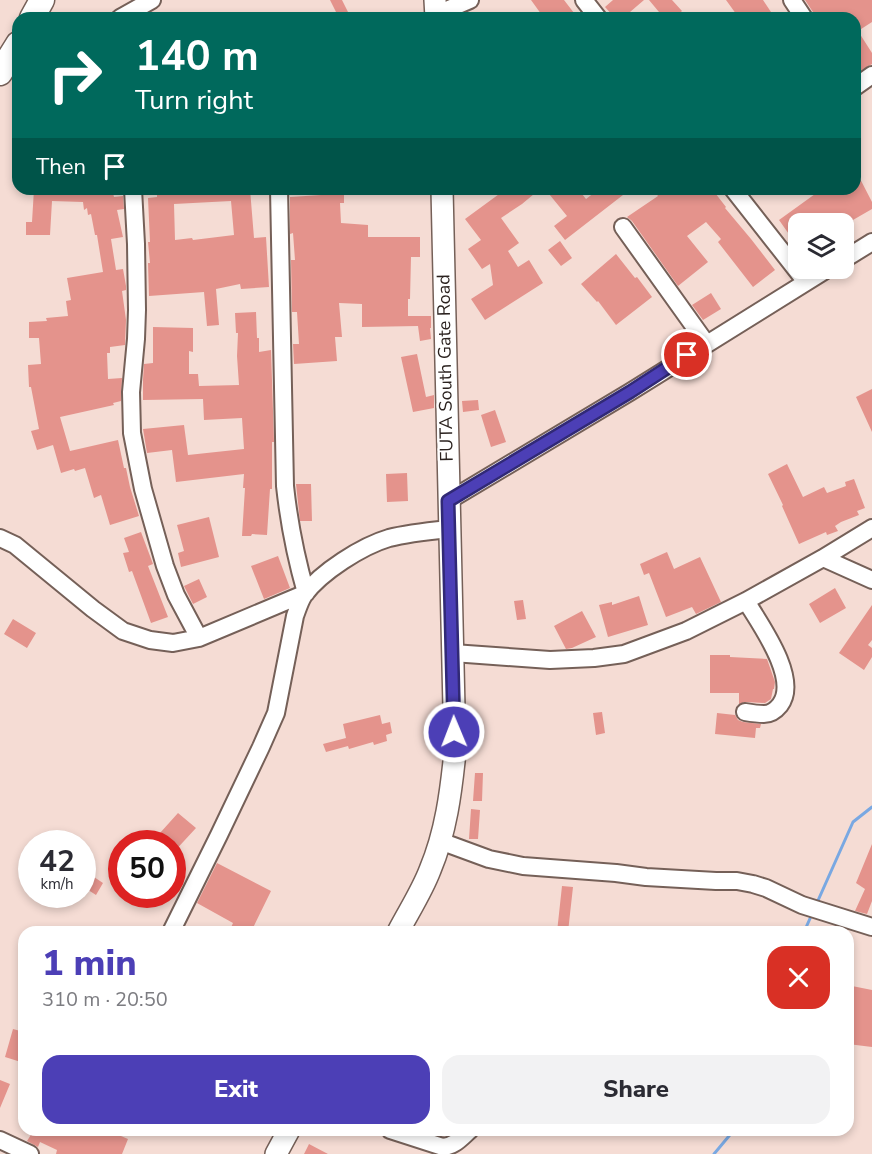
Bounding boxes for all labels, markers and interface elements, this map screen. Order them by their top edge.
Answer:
text: 140 m [135,28,259,85]
icon: right [36,36,114,114]
text: Turn right [135,82,253,119]
icon: arrive [98,150,131,183]
text: Then [36,152,86,182]
map controls [788,213,854,279]
button: layers [788,213,854,279]
street label: FUTA South Gate Road [431,274,459,462]
pin [661,329,712,380]
icon: arrive [670,338,703,371]
position arrow [422,700,486,764]
speed limit sign: 50 [108,830,186,908]
text: 42 [39,841,75,882]
text: km/h [40,874,74,894]
text: 1 min [42,939,137,988]
button: close [767,946,830,1009]
text: 310 m · 20:50 [42,986,168,1013]
button: Exit [42,1055,430,1124]
button: Share [442,1055,830,1124]

